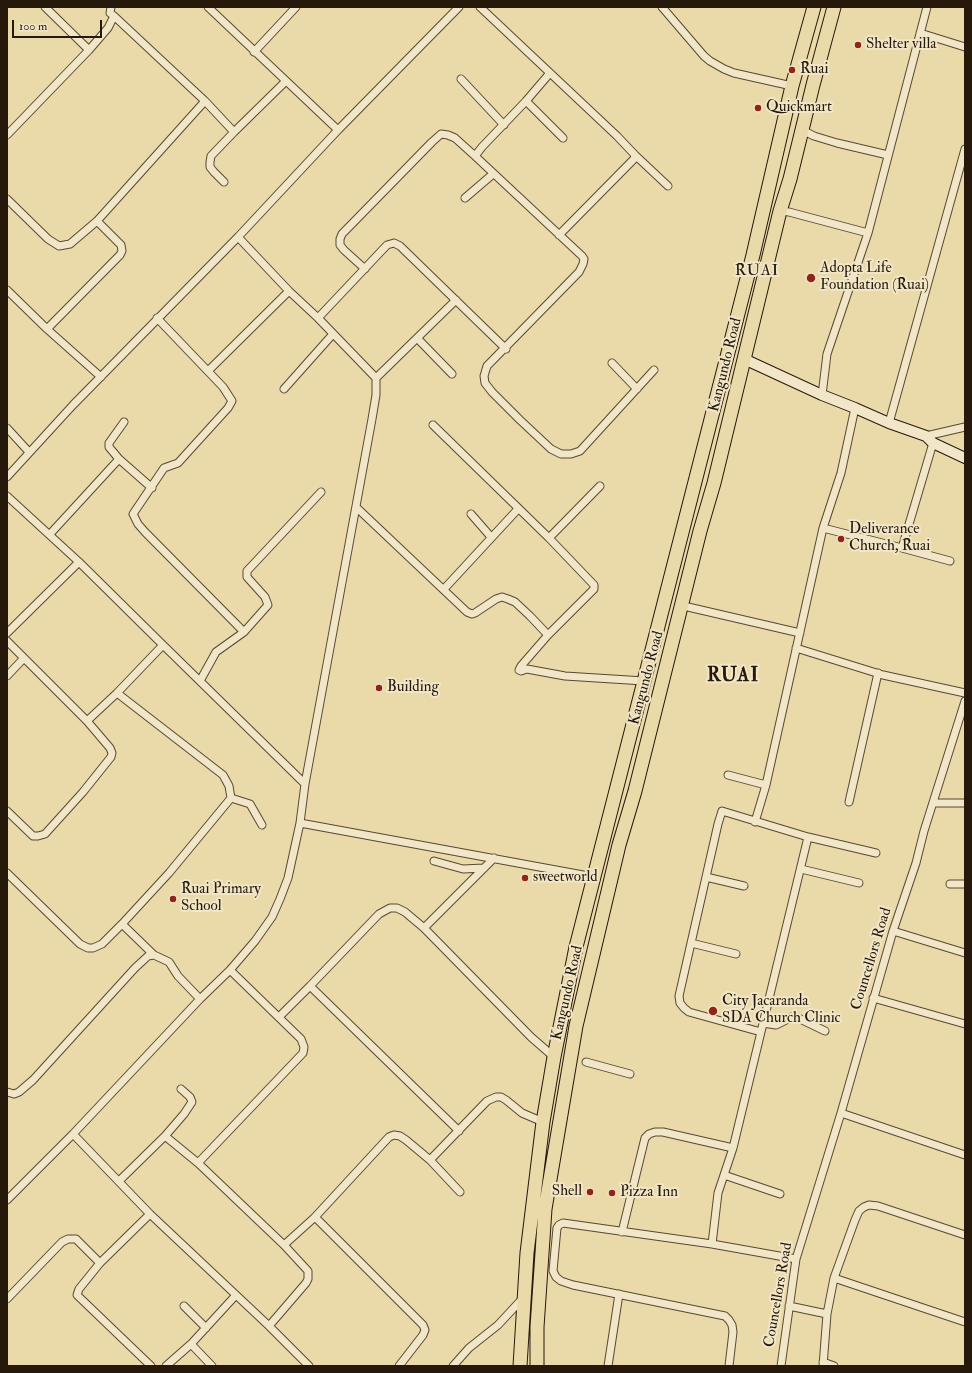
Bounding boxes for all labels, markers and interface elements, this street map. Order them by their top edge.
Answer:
scale bar [14,12,104,38]
text: 100 m [19,19,47,34]
place label: Shelter villa [866,36,936,54]
marker: Shelter villa [853,40,863,50]
place label: Ruai [800,61,829,79]
marker: Ruai [787,65,797,75]
place label: Quickmart [766,99,832,117]
marker: Quickmart [753,103,763,113]
place label: Adopta Life Foundation (Ruai) [820,260,929,295]
district label: RUAI [735,262,779,282]
marker: Adopta Life Foundation (Ruai) [805,272,817,284]
street label: Kangundo Road [706,316,746,414]
place label: Deliverance Church, Ruai [849,521,930,556]
marker: Deliverance Church, Ruai [836,534,846,544]
street label: Kangundo Road [626,629,668,727]
district label: RUAI [707,666,759,688]
place label: Building [387,679,439,697]
marker: Building [374,683,384,693]
place label: sweetworld [533,869,598,887]
marker: sweetworld [520,873,530,883]
place label: Ruai Primary School [181,881,261,916]
marker: Ruai Primary School [168,894,178,904]
street label: Councellors Road [848,906,896,1012]
street label: Kangundo Road [548,944,588,1042]
place label: City Jacaranda SDA Church Clinic [722,993,841,1028]
marker: City Jacaranda SDA Church Clinic [707,1005,719,1017]
place label: Shell [552,1183,582,1201]
place label: Pizza Inn [620,1184,678,1202]
marker: Shell [585,1187,595,1197]
marker: Pizza Inn [607,1188,617,1198]
street label: Councellors Road [761,1241,797,1349]

